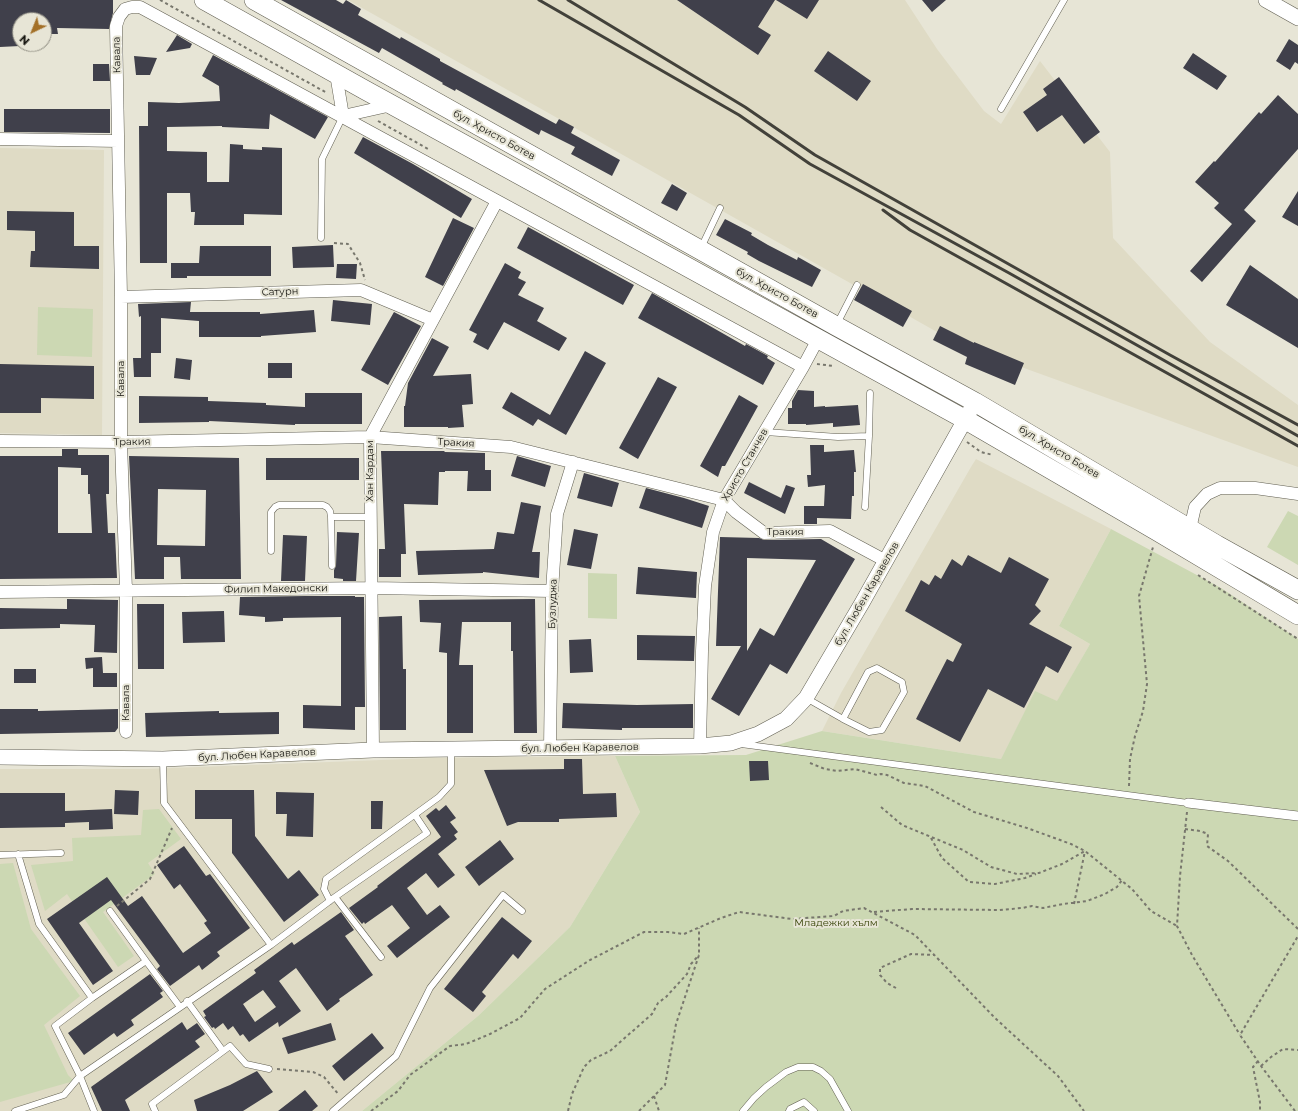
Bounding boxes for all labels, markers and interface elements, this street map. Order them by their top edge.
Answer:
north arrow [12,12,52,52]
text: N [16,32,33,48]
street label: Кавала [111,37,123,73]
street label: бул. Христо Ботев [451,107,537,163]
street label: бул. Христо Ботев [734,265,820,321]
street label: Сатурн [261,285,299,299]
street label: Кавала [115,361,127,397]
street label: бул. Христо Ботев [1016,423,1102,481]
street label: Христо Станчев [719,427,771,503]
street label: Тракия [113,436,151,448]
street label: Тракия [437,436,475,450]
street label: Хан Кардам [364,440,376,502]
street label: Тракия [766,526,804,538]
street label: бул. Любен Каравелов [832,540,902,648]
street label: Бузлуджа [546,579,560,629]
street label: Филип Македонски [224,582,328,596]
street label: Кавала [120,685,132,721]
street label: бул. Любен Каравелов [521,741,639,755]
street label: бул. Любен Каравелов [198,746,316,764]
park label: Младежки хълм [794,917,878,929]

